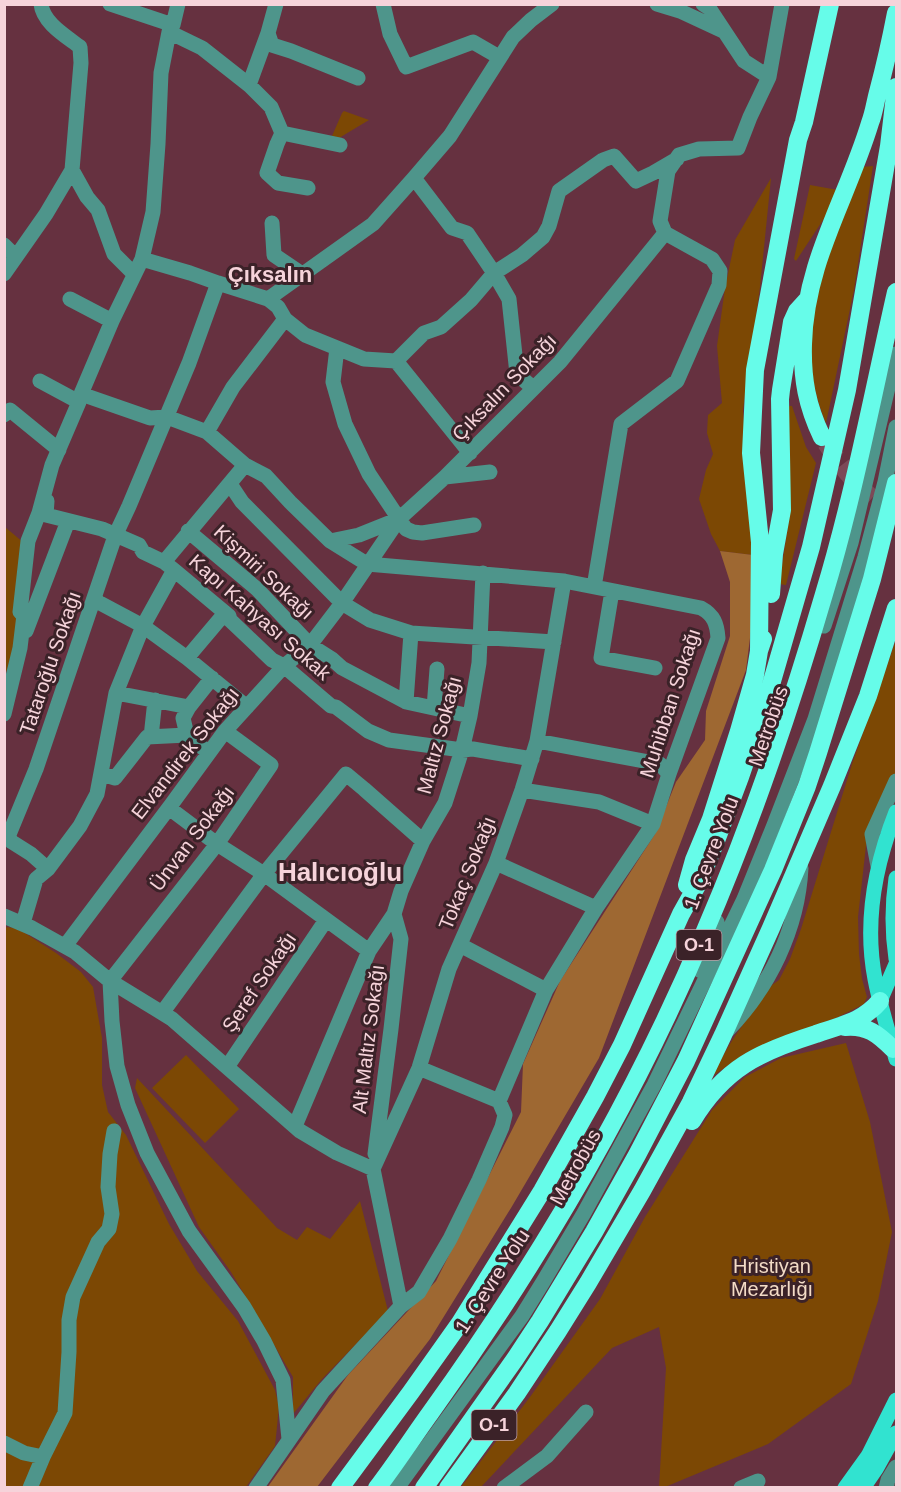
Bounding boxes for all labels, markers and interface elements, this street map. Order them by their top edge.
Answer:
district label: Çıksalın [228,262,312,287]
street label: Çıksalın Sokağı [447,329,561,445]
street label: Kişmiri Sokağı [210,520,318,624]
street label: Kapı Kahyası Sokak [185,550,336,685]
street label: Tataroğlu Sokağı [15,588,85,738]
street label: Muhibban Sokağı [635,626,705,780]
street label: Maltız Sokağı [413,674,465,796]
street label: Elvandirek Sokağı [127,683,243,823]
street label: Metrobüs [744,683,792,769]
street label: Ünvan Sokağı [145,781,239,895]
street label: 1. Çevre Yolu [679,794,743,912]
street label: Tokaç Sokağı [434,813,500,933]
district label: Halıcıoğlu [278,857,402,887]
street label: Şeref Sokağı [218,928,300,1036]
road number: O-1 [676,930,722,960]
street label: Alt Maltız Sokağı [348,963,388,1115]
street label: Metrobüs [545,1125,605,1209]
street label: 1. Çevre Yolu [450,1225,534,1337]
park label: Hristiyan Mezarlığı [731,1255,813,1300]
road number: O-1 [472,1410,516,1440]

